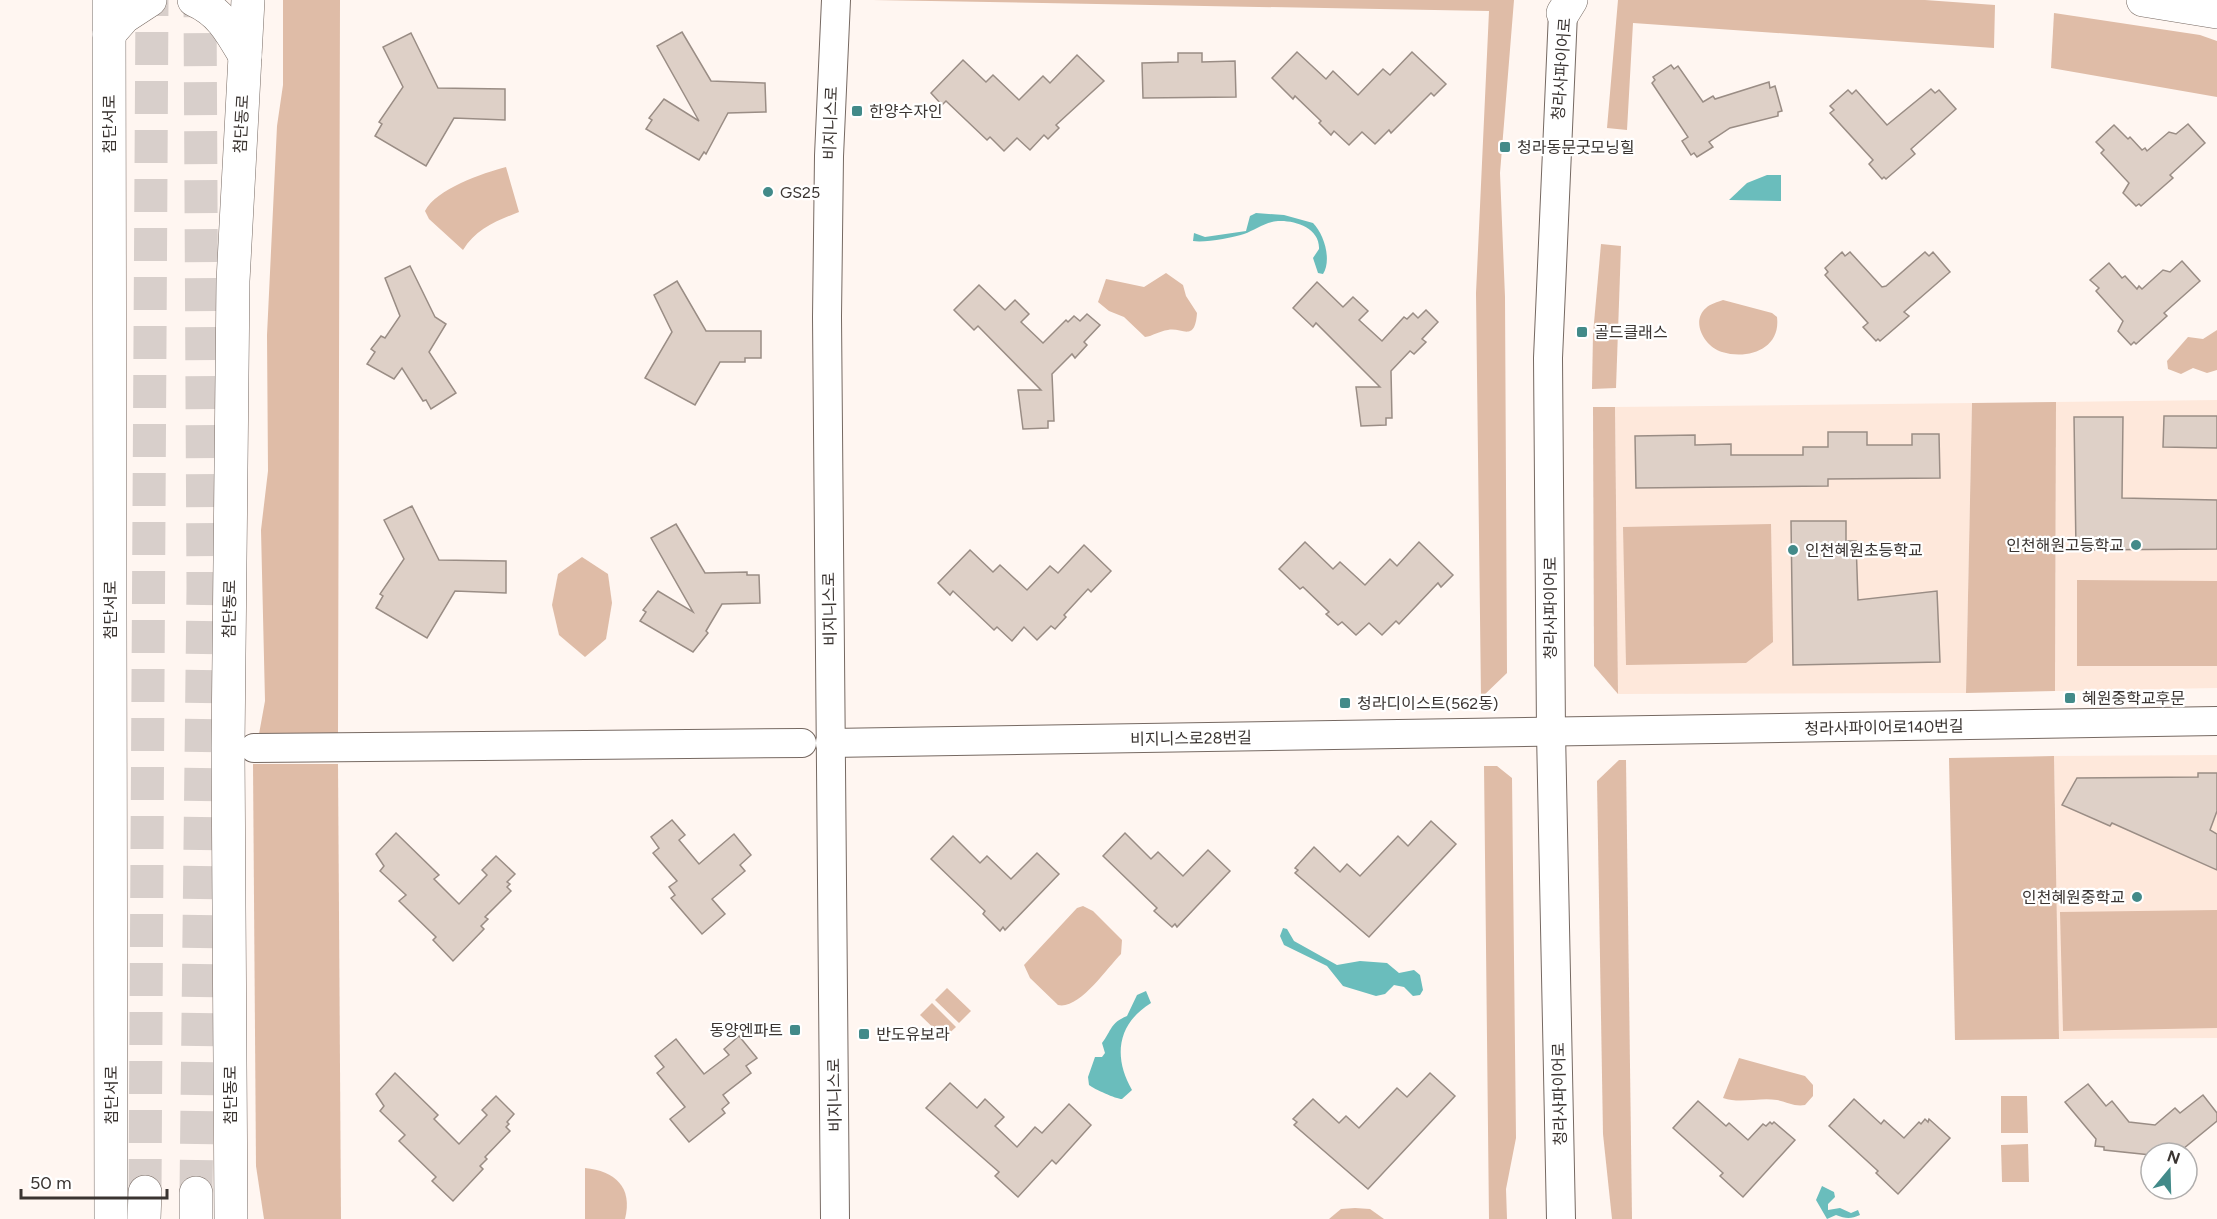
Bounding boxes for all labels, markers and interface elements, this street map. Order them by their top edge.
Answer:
street label: 청라사파이어로 [1548,17,1575,121]
street label: 비지니스로 [820,86,841,160]
street label: 첨단서로 [100,94,119,153]
street label: 첨단동로 [230,94,253,154]
place label: 한양수자인 [869,102,943,121]
marker: 한양수자인 [850,104,864,118]
place label: 청라동문굿모닝힐 [1517,138,1635,157]
marker: 청라동문굿모닝힐 [1498,140,1512,154]
place label: GS25 [780,183,820,202]
marker: GS25 [761,185,775,199]
place label: 골드클래스 [1594,323,1668,342]
marker: 골드클래스 [1575,325,1589,339]
place label: 인천해원고등학교 [2006,536,2124,555]
marker: 인천해원고등학교 [2129,538,2143,552]
place label: 인천혜원초등학교 [1805,541,1923,560]
marker: 인천혜원초등학교 [1786,543,1800,557]
street label: 청라사파이어로 [1541,556,1560,660]
street label: 비지니스로 [819,572,840,646]
street label: 첨단동로 [219,579,240,639]
street label: 첨단서로 [101,580,120,639]
place label: 혜원중학교후문 [2082,689,2185,708]
marker: 혜원중학교후문 [2063,691,2077,705]
place label: 청라디이스트(562동) [1357,694,1499,713]
marker: 청라디이스트(562동) [1338,696,1352,710]
street label: 청라사파이어로140번길 [1804,717,1964,738]
street label: 비지니스로28번길 [1130,728,1252,749]
place label: 인천혜원중학교 [2022,888,2125,907]
marker: 인천혜원중학교 [2130,890,2144,904]
place label: 동양엔파트 [709,1021,783,1040]
marker: 동양엔파트 [788,1023,802,1037]
place label: 반도유보라 [876,1025,950,1044]
marker: 반도유보라 [857,1027,871,1041]
street label: 청라사파이어로 [1549,1042,1570,1146]
street label: 비지니스로 [824,1058,845,1132]
street label: 첨단서로 [102,1065,121,1124]
street label: 첨단동로 [221,1065,240,1124]
north arrow [2139,1141,2199,1201]
text: N [2165,1146,2183,1168]
scale bar [21,1162,166,1200]
text: 50 m [30,1172,72,1194]

